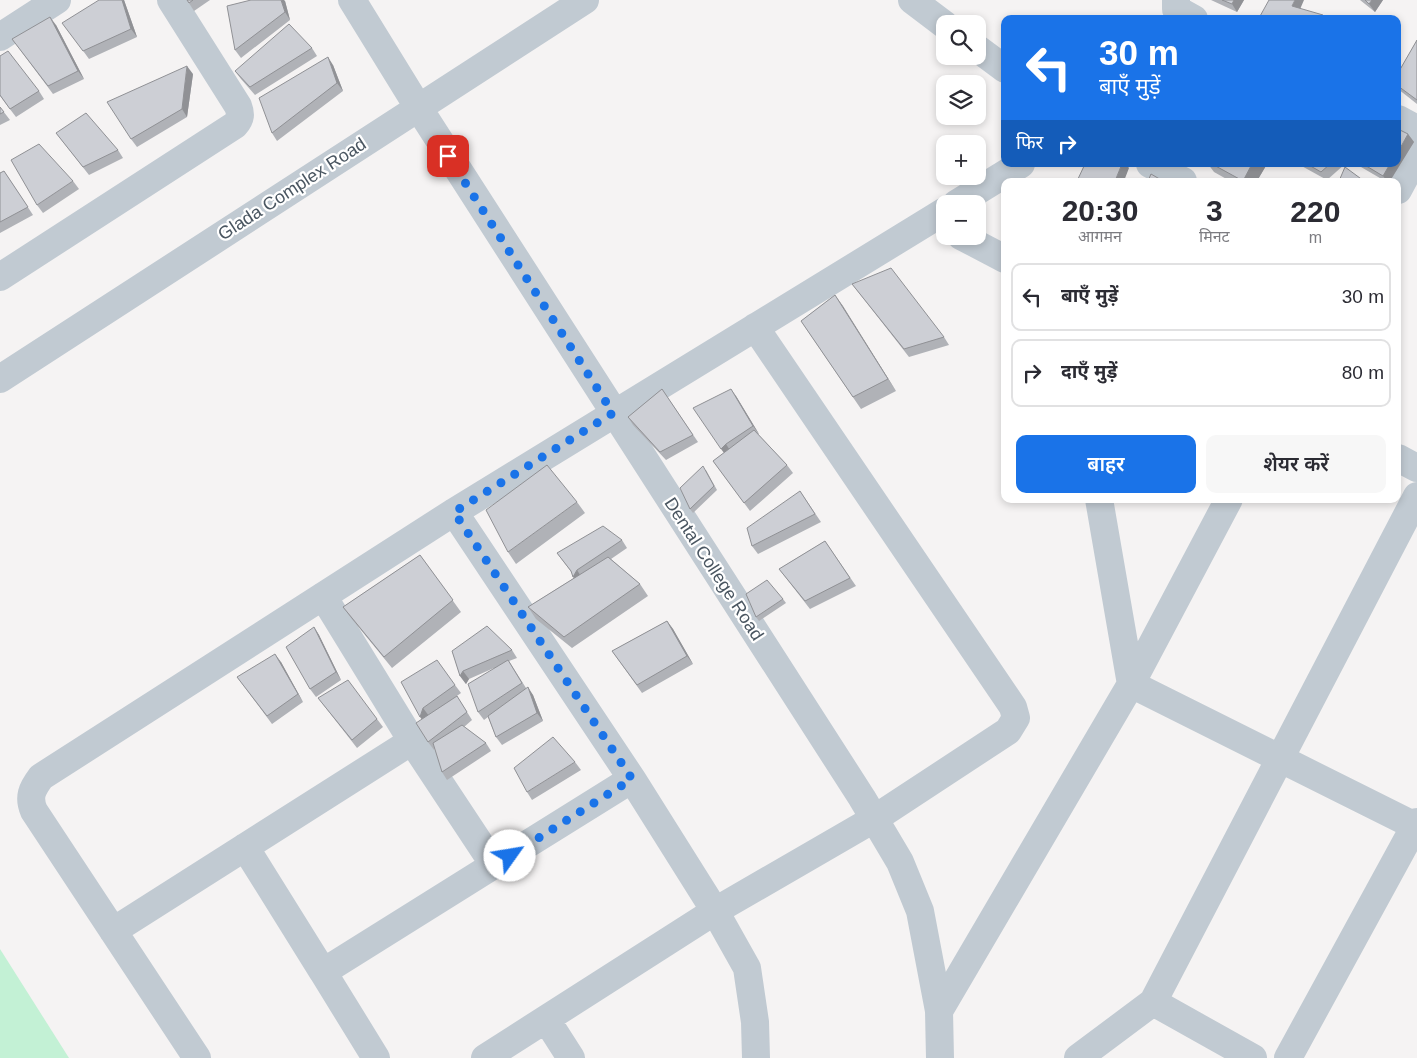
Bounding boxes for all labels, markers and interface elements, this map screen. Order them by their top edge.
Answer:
map controls [936,15,986,245]
button: search [936,15,986,65]
text: 30 m [1099,33,1179,72]
icon: left [1016,35,1081,100]
text: बाएँ मुड़ें [1099,74,1160,99]
button: layers [936,75,986,125]
icon: right [1053,130,1081,158]
text: फिर [1016,132,1043,153]
street label: Glada Complex Road [214,134,370,244]
pin [427,135,469,177]
button: + [936,135,986,185]
icon: arrive [434,142,462,170]
text: 20:30 [1062,194,1138,227]
text: 3 [1206,194,1223,227]
button: − [936,195,986,245]
text: 220 [1290,195,1340,228]
text: आगमन [1078,228,1122,245]
text: मिनट [1199,228,1230,245]
text: m [1309,229,1322,246]
icon: left [1018,283,1046,311]
text: बाएँ मुड़ें [1061,285,1118,306]
text: 30 m [1342,286,1384,307]
icon: right [1018,359,1046,387]
text: दाएँ मुड़ें [1061,361,1117,382]
text: 80 m [1342,362,1384,383]
button: बाहर [1016,435,1196,493]
button: शेयर करें [1206,435,1386,493]
street label: Dental College Road [660,494,768,644]
position arrow [483,829,535,881]

